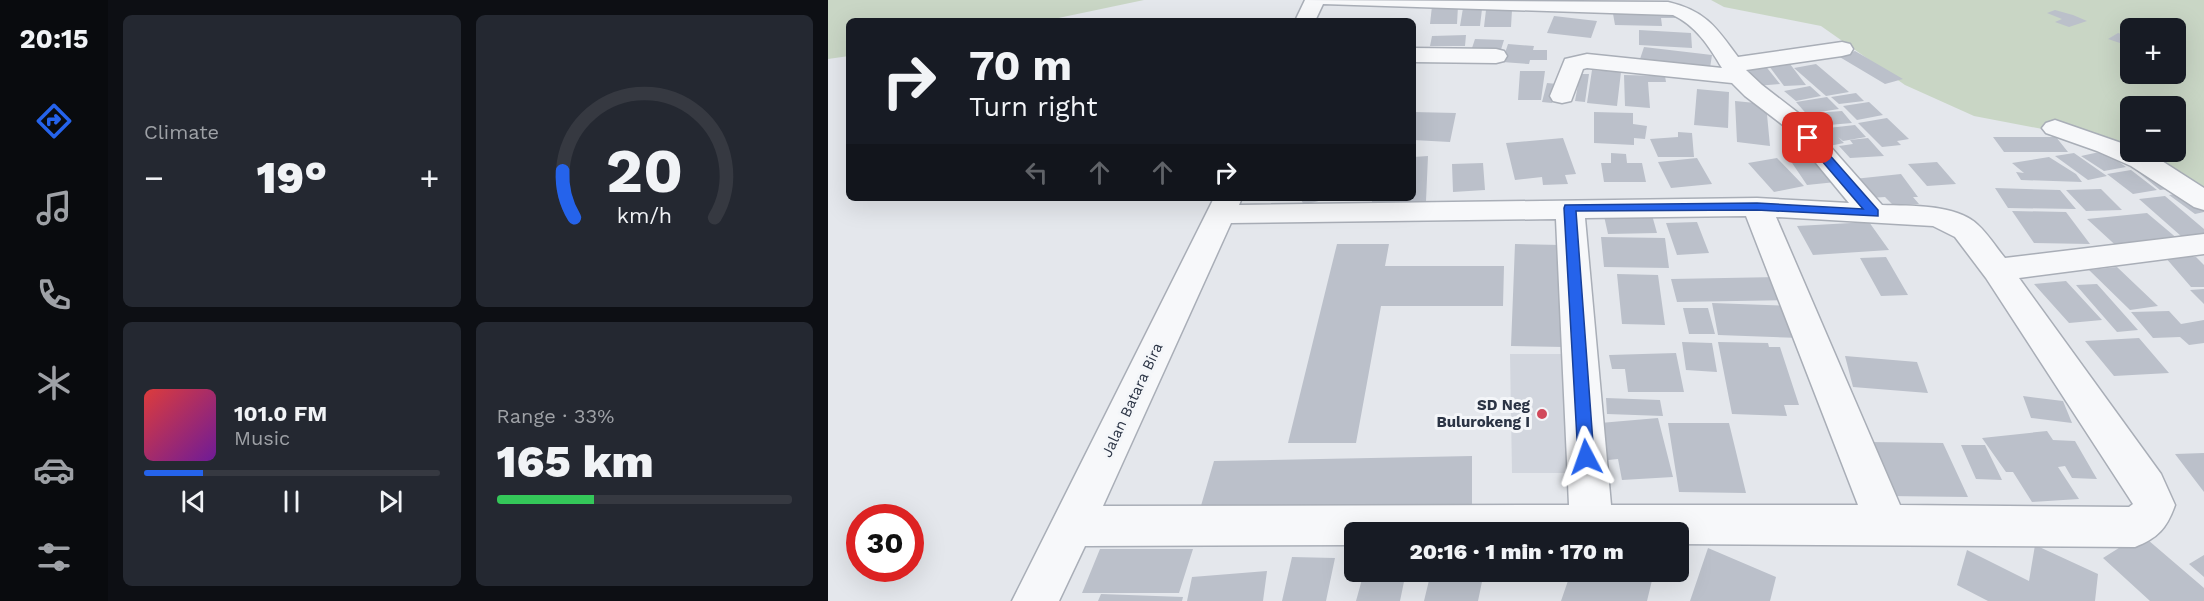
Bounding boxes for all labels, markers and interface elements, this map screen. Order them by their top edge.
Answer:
map controls [2120,18,2186,162]
button: + [2120,18,2186,84]
text: 20:15 [19,23,89,55]
text: 70 m [969,41,1072,90]
icon: right [870,42,948,120]
text: Turn right [969,91,1098,123]
button: − [2120,96,2186,162]
icon: directions [33,100,75,142]
pin [1782,112,1833,163]
text: Climate [144,120,219,144]
icon: arrive [1791,121,1824,154]
text: 20 [606,134,683,207]
text: 19° [256,151,327,204]
icon: left [1020,156,1053,189]
icon: ahead [1083,156,1116,189]
icon: ahead [1146,156,1179,189]
icon: right [1209,156,1242,189]
text: − [144,158,164,197]
text: + [420,158,440,197]
icon: music [33,187,75,229]
text: km/h [617,203,672,228]
icon: phone [33,274,75,316]
street label: Jalan Batara Bira [1098,339,1167,460]
icon: climate [33,362,75,404]
place label: SD Neg Bulurokeng I [1437,396,1531,431]
text: 101.0 FM [234,401,327,426]
text: Range · 33% [497,404,614,428]
marker: SD Neg Bulurokeng I [1535,407,1549,421]
position arrow [1554,425,1618,489]
text: Music [234,426,290,450]
text: 165 km [497,435,654,488]
icon: car [33,449,75,491]
icon: previous [177,485,210,518]
icon: pause [275,485,308,518]
icon: next [374,485,407,518]
speed limit sign: 30 [846,504,924,582]
icon: filters [33,536,75,578]
text: 20:16 · 1 min · 170 m [1409,539,1624,564]

